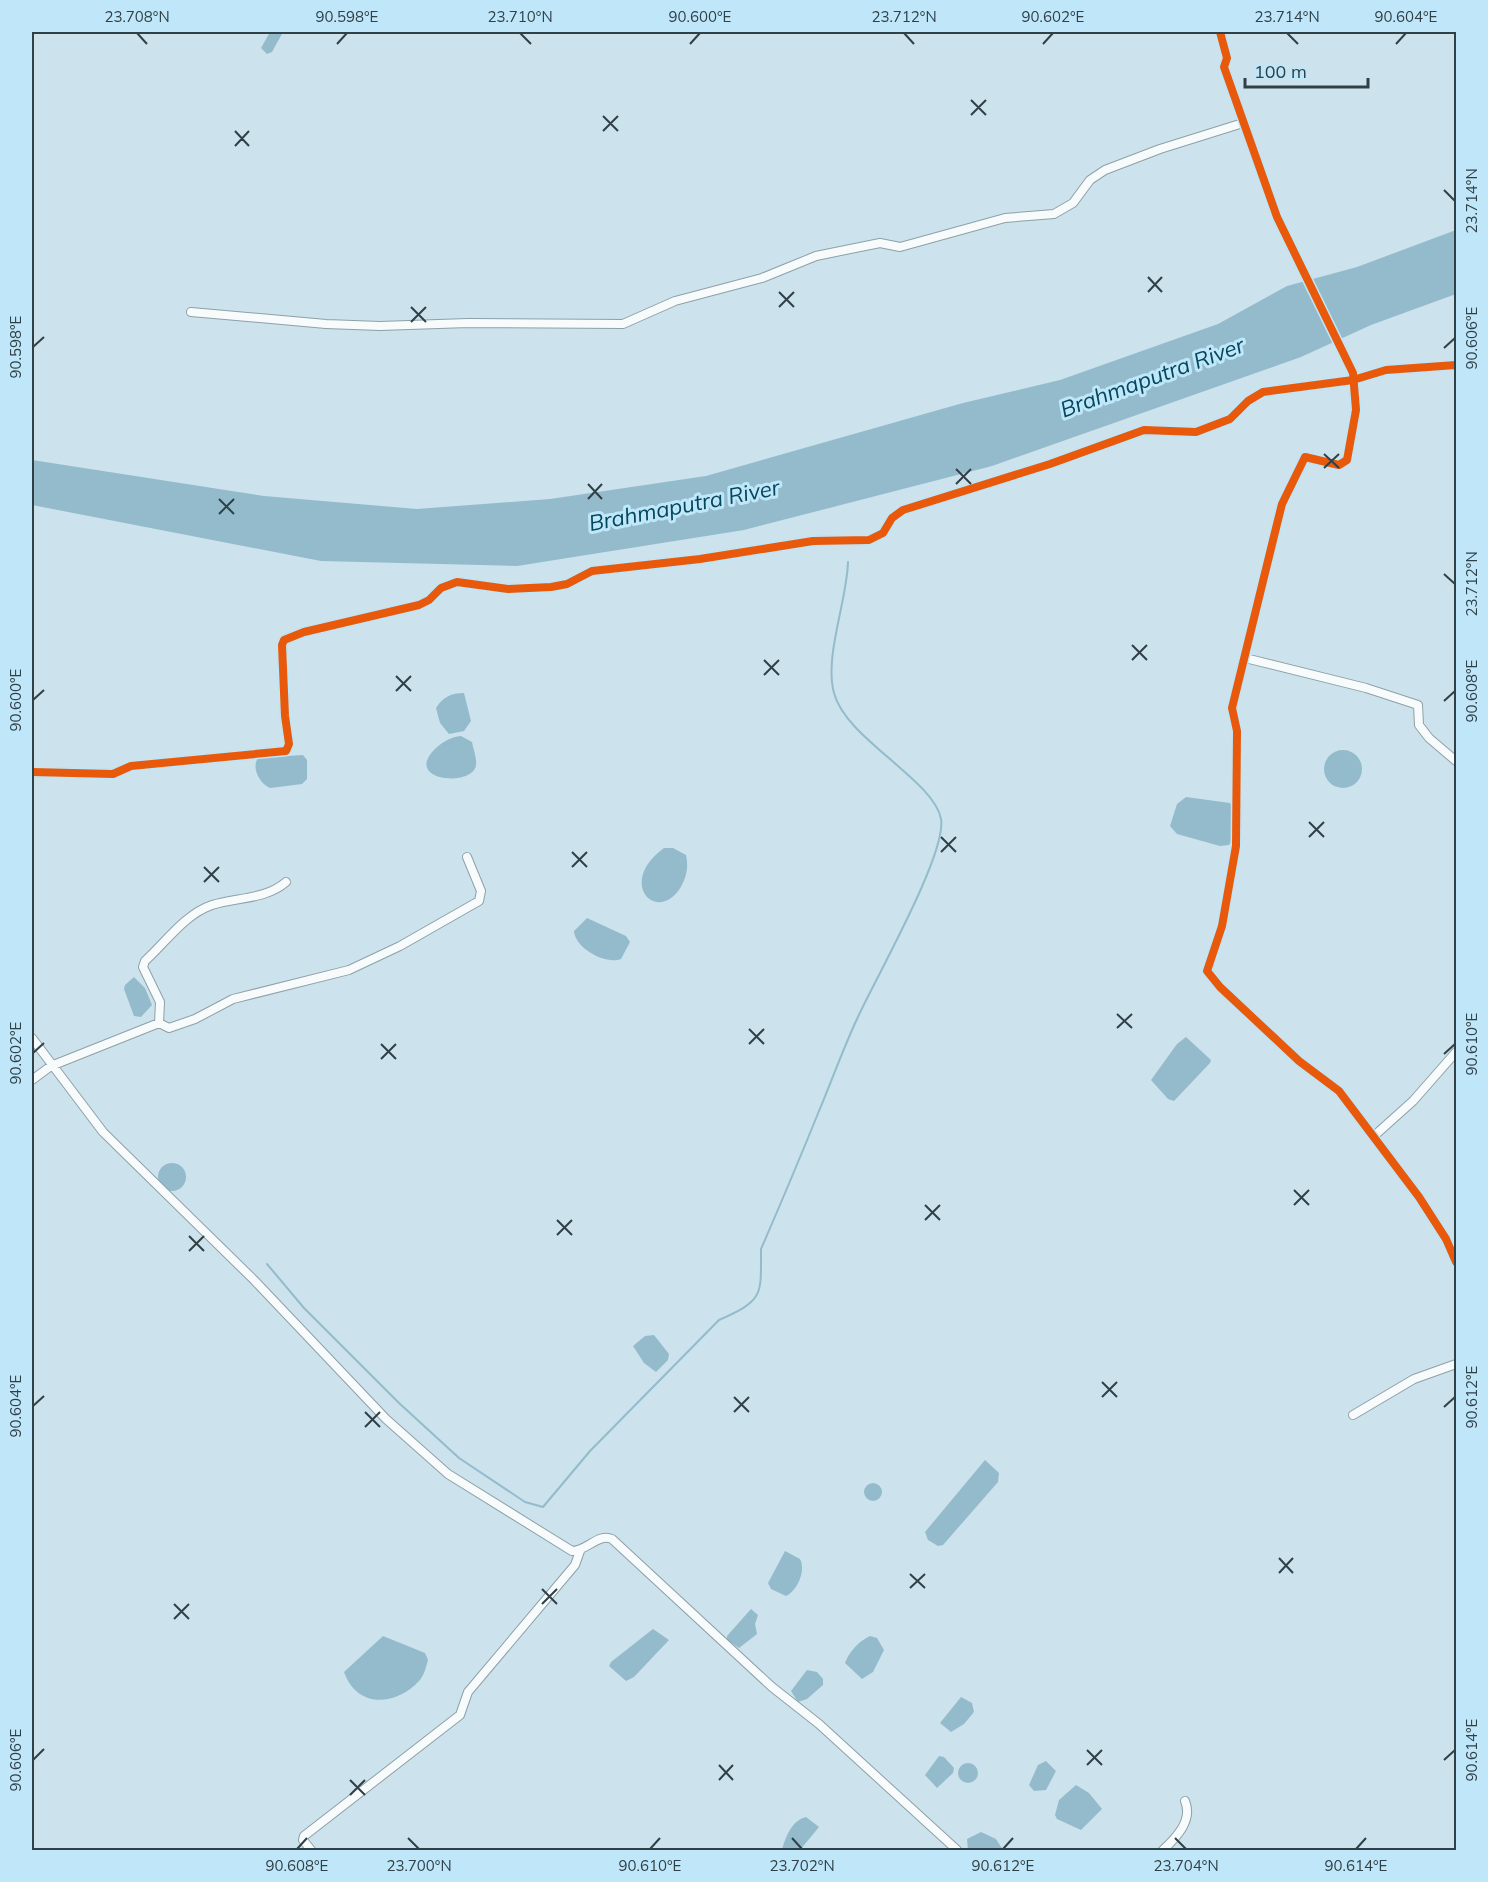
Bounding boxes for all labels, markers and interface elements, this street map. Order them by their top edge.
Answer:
text: 23.708°N [104,7,170,26]
text: 90.598°E [316,7,379,26]
text: 23.710°N [487,7,553,26]
text: 90.600°E [669,7,732,26]
text: 23.712°N [871,7,937,26]
text: 90.602°E [1022,7,1085,26]
text: 23.714°N [1254,7,1320,26]
text: 90.604°E [1375,7,1438,26]
scale bar [1245,51,1368,89]
text: 100 m [1254,60,1307,83]
text: 23.714°N [1462,168,1481,234]
text: 90.606°E [1462,306,1481,369]
text: 90.598°E [6,315,25,378]
water label: Brahmaputra River [1056,330,1249,423]
water label: Brahmaputra River [586,473,783,537]
text: 23.712°N [1462,551,1481,617]
text: 90.608°E [1462,659,1481,722]
text: 90.600°E [6,668,25,731]
text: 90.610°E [1462,1012,1481,1075]
text: 90.602°E [6,1021,25,1084]
text: 90.612°E [1462,1365,1481,1428]
text: 90.604°E [6,1374,25,1437]
text: 90.614°E [1462,1718,1481,1781]
text: 90.606°E [6,1728,25,1791]
text: 90.608°E [266,1856,329,1875]
text: 23.700°N [386,1856,452,1875]
text: 90.610°E [619,1856,682,1875]
text: 23.702°N [769,1856,835,1875]
text: 90.612°E [972,1856,1035,1875]
text: 23.704°N [1153,1856,1219,1875]
text: 90.614°E [1325,1856,1388,1875]

